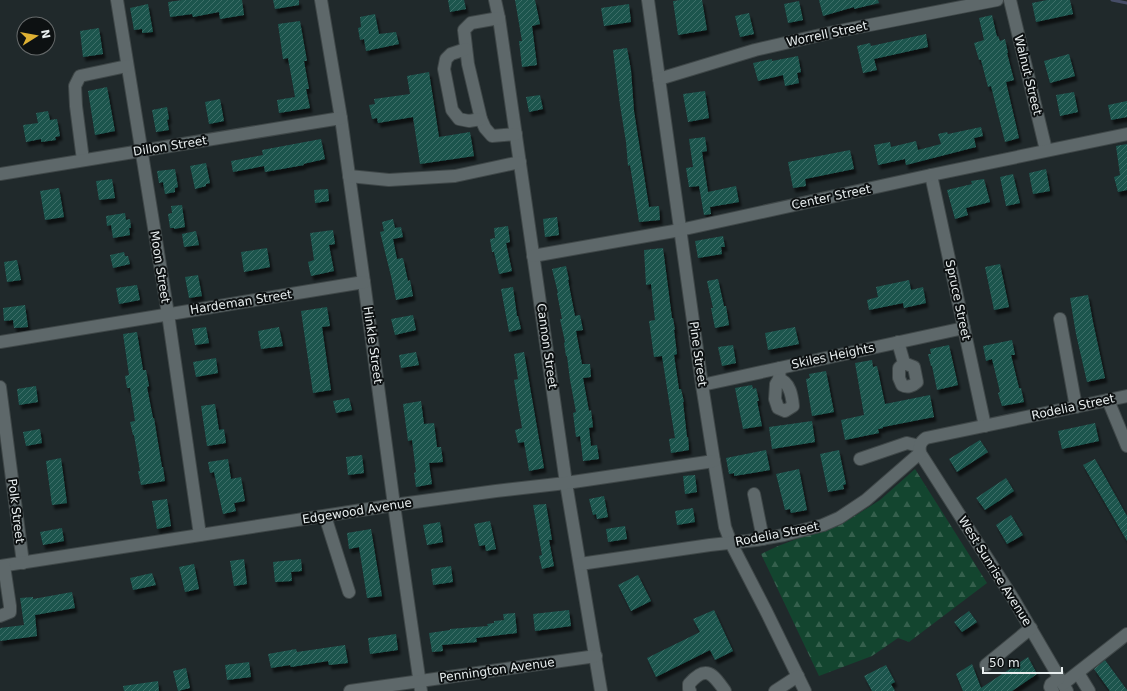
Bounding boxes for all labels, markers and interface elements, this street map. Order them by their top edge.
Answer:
north arrow [16,16,56,56]
street label: Worrell Street [785,19,869,49]
text: N [38,28,53,40]
street label: Walnut Street [1011,34,1045,117]
street label: Dillon Street [132,133,208,159]
street label: Center Street [790,182,872,212]
street label: Moon Street [147,230,173,304]
street label: Spruce Street [943,258,973,342]
street label: Hardeman Street [189,287,293,317]
street label: Cannon Street [534,302,560,390]
street label: Hinkle Street [361,305,385,385]
street label: Pine Street [687,321,710,388]
street label: Skiles Heights [790,340,876,372]
street label: Rodelia Street [1030,391,1116,423]
street label: Polk Street [5,478,27,544]
street label: Edgewood Avenue [301,495,413,527]
street label: West Sunrise Avenue [956,514,1034,628]
street label: Rodelia Street [734,519,820,549]
scale bar [983,649,1062,675]
street label: Pennington Avenue [439,655,555,685]
text: 50 m [989,656,1020,670]

